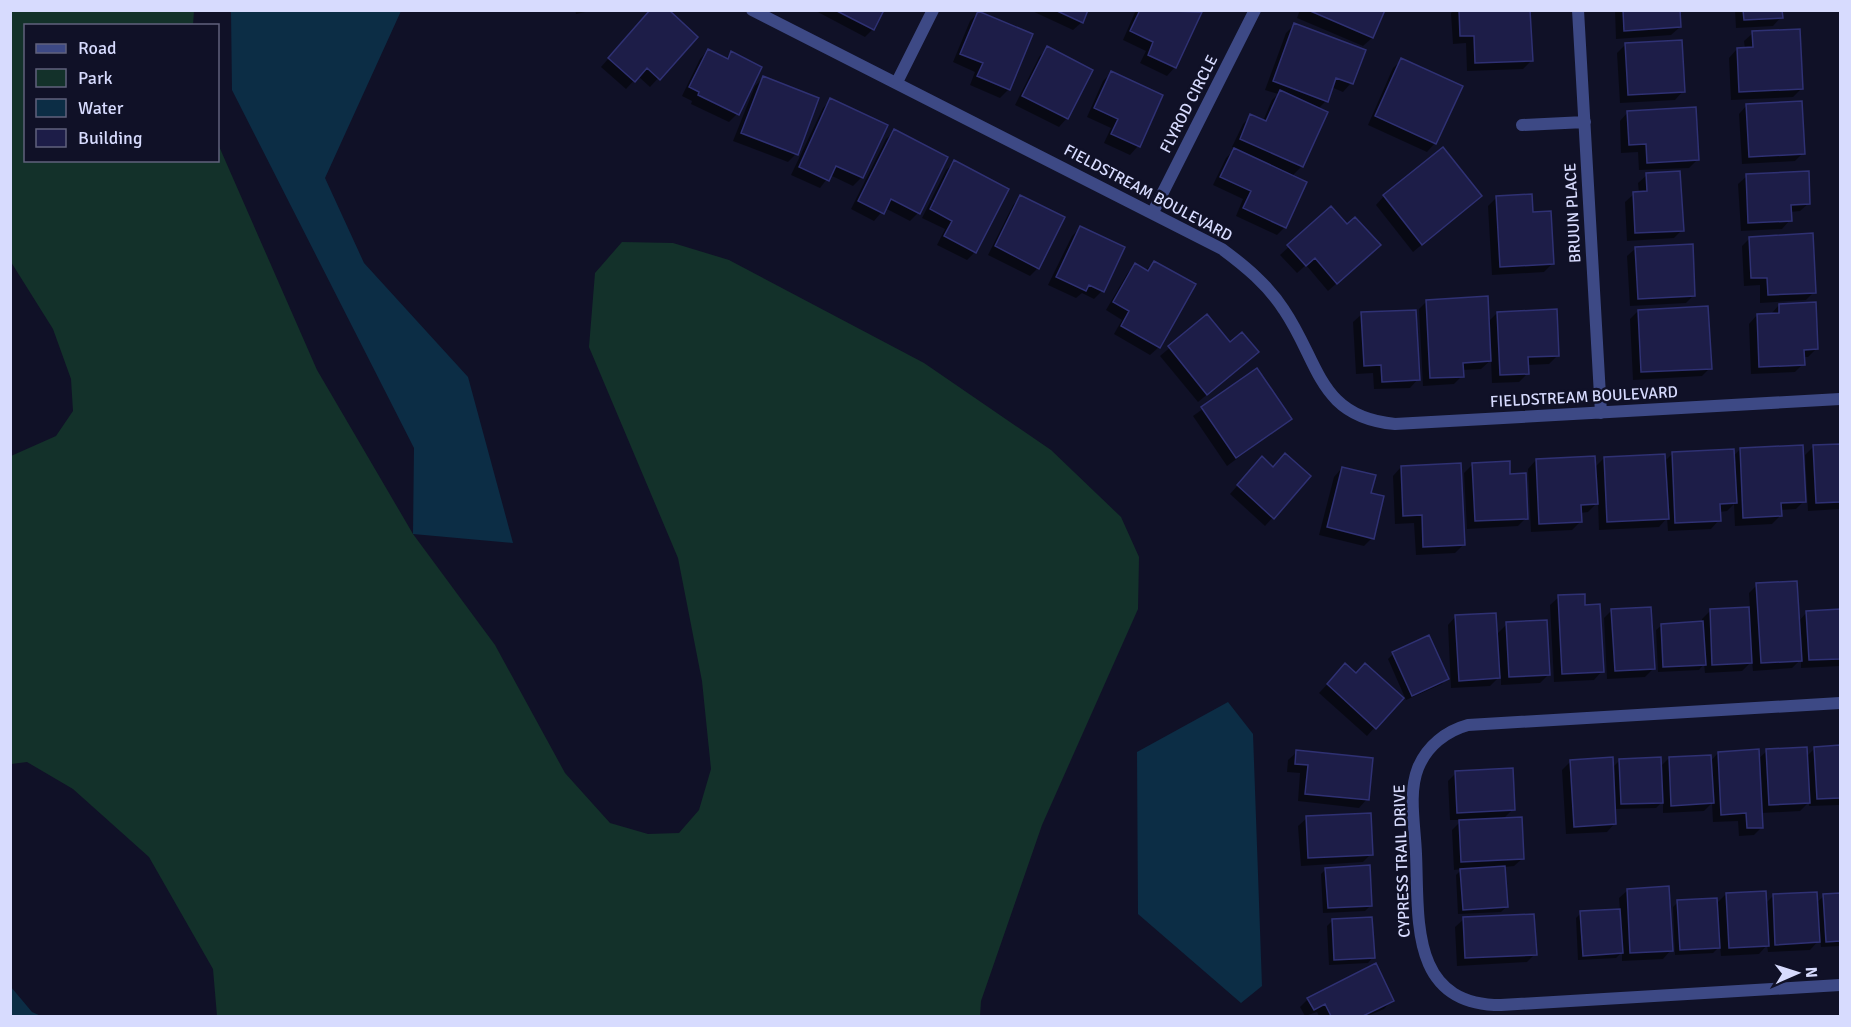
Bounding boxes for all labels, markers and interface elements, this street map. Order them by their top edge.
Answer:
legend [24,24,219,162]
text: Road [78,37,117,59]
street label: FLYROD CIRCLE [1156,52,1222,156]
text: Park [78,67,113,89]
text: Water [78,97,124,119]
text: Building [78,127,142,149]
street label: FIELDSTREAM BOULEVARD [1060,140,1236,246]
street label: BRUUN PLACE [1560,162,1586,264]
street label: FIELDSTREAM BOULEVARD [1490,382,1678,412]
street label: CYPRESS TRAIL DRIVE [1389,784,1415,938]
north arrow [1767,943,1827,1003]
text: N [1801,966,1821,978]

